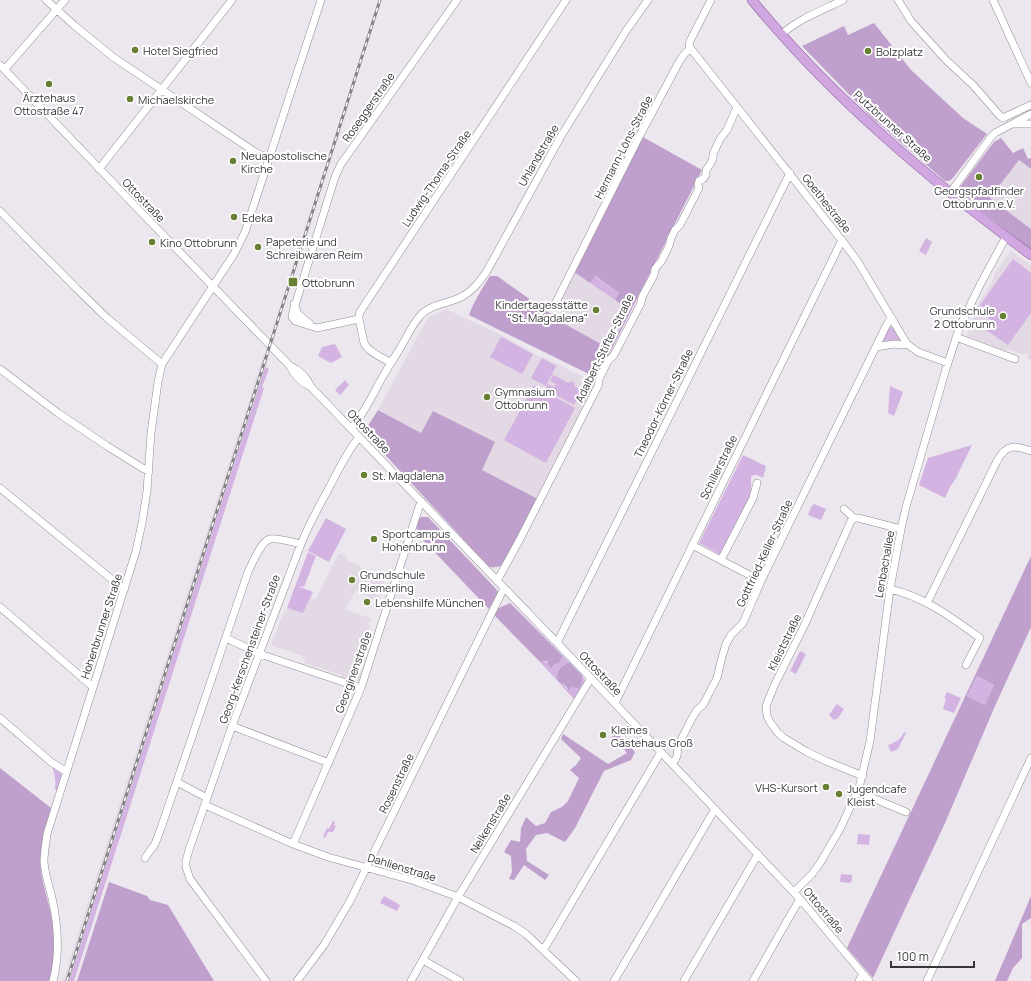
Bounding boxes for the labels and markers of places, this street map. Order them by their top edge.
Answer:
place label: Hotel Siegfried [143,43,218,58]
place label: Bolzplatz [876,44,923,59]
marker: Hotel Siegfried [130,45,140,55]
marker: Bolzplatz [863,46,873,56]
marker: Ärztehaus Ottostraße 47 [44,79,54,89]
place label: Ärztehaus Ottostraße 47 [14,90,84,118]
place label: Michaelskirche [138,92,215,107]
marker: Michaelskirche [125,94,135,104]
place label: Neuapostolische Kirche [241,148,328,176]
marker: Neuapostolische Kirche [228,156,238,166]
marker: Georgspfadfinder Ottobrunn e.V. [974,172,984,182]
place label: Georgspfadfinder Ottobrunn e.V. [934,183,1024,211]
place label: Edeka [242,210,273,225]
marker: Edeka [229,212,239,222]
place label: Papeterie und Schreibwaren Reim [266,234,363,262]
place label: Kino Ottobrunn [160,235,237,250]
marker: Kino Ottobrunn [147,237,157,247]
marker: Papeterie und Schreibwaren Reim [253,242,263,252]
place label: Ottobrunn [302,275,355,290]
marker: Ottobrunn [287,276,299,288]
place label: Kindertagesstätte "St. Magdalena" [495,297,589,325]
place label: Grundschule 2 Ottobrunn [930,303,996,331]
marker: Kindertagesstätte "St. Magdalena" [591,305,601,315]
marker: Grundschule 2 Ottobrunn [998,311,1008,321]
place label: Gymnasium Ottobrunn [495,384,555,412]
marker: Gymnasium Ottobrunn [482,392,492,402]
place label: St. Magdalena [372,468,444,483]
marker: St. Magdalena [359,470,369,480]
place label: Sportcampus Hohenbrunn [382,526,450,554]
marker: Sportcampus Hohenbrunn [369,534,379,544]
place label: Grundschule Riemerling [360,567,426,595]
marker: Grundschule Riemerling [347,575,357,585]
place label: Lebenshilfe München [375,595,484,610]
marker: Lebenshilfe München [362,597,372,607]
place label: Kleines Gästehaus Groß [611,722,693,750]
marker: Kleines Gästehaus Groß [598,730,608,740]
place label: VHS-Kursort [755,780,818,795]
place label: Jugendcafe Kleist [847,781,907,809]
marker: VHS-Kursort [821,782,831,792]
marker: Jugendcafe Kleist [834,789,844,799]

